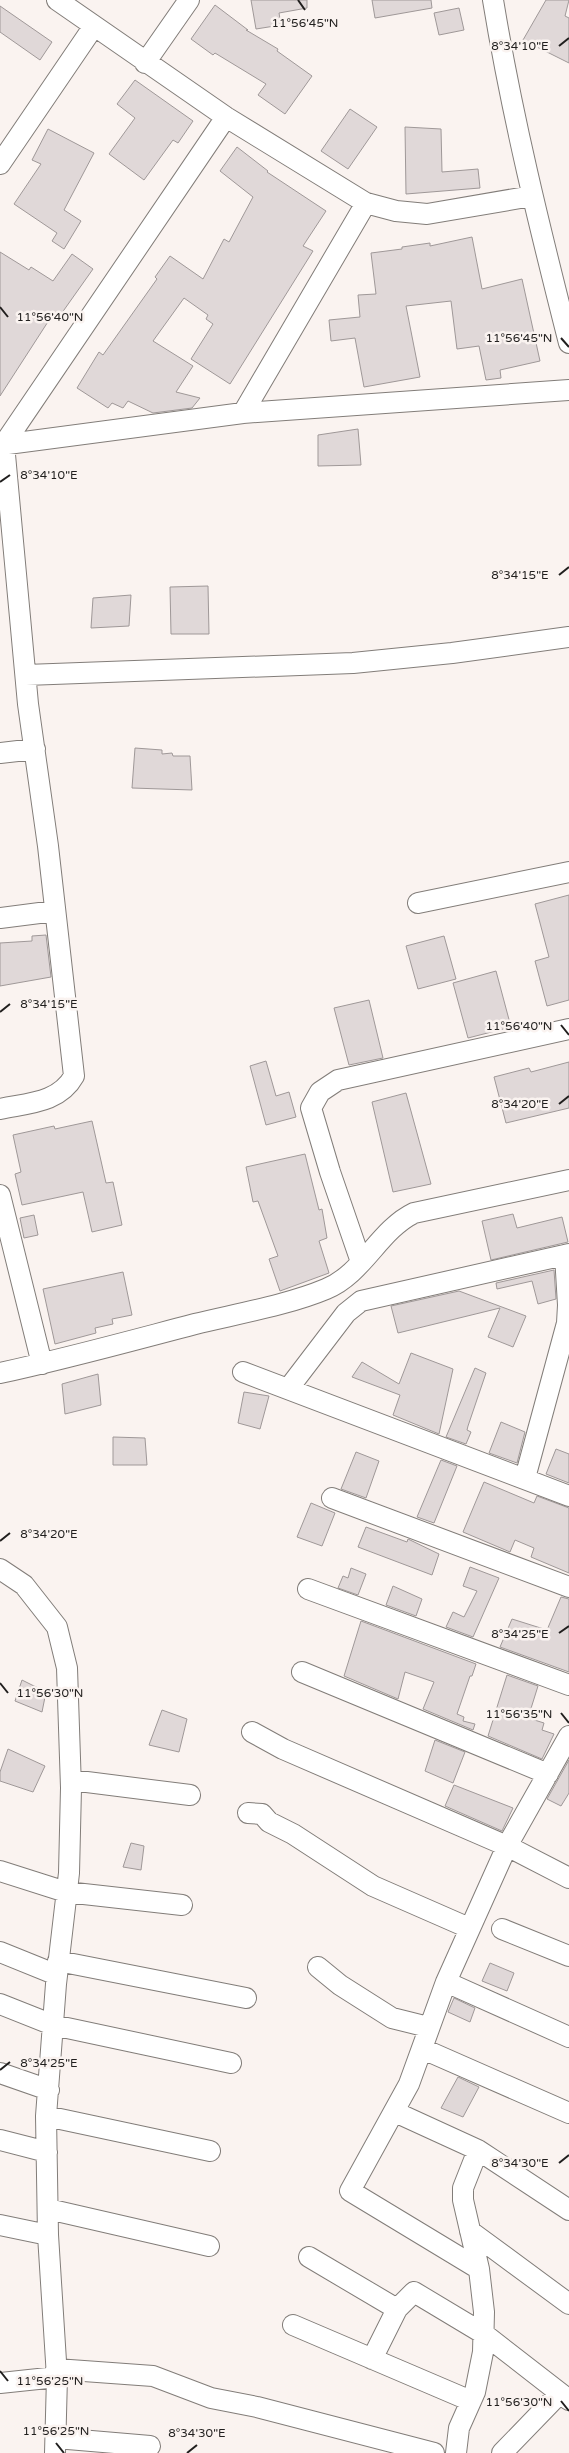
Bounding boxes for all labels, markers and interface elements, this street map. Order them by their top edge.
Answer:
text: 11°56'45"N [272,16,339,30]
text: 8°34'10"E [491,39,549,53]
text: 11°56'40"N [17,310,84,324]
text: 11°56'45"N [486,331,553,345]
text: 8°34'10"E [20,468,78,482]
text: 8°34'15"E [491,568,549,582]
text: 8°34'15"E [20,997,78,1011]
text: 11°56'40"N [486,1019,553,1033]
text: 8°34'20"E [491,1097,549,1111]
text: 8°34'20"E [20,1527,78,1541]
text: 8°34'25"E [491,1627,549,1641]
text: 11°56'30"N [17,1686,84,1700]
text: 11°56'35"N [486,1707,553,1721]
text: 8°34'25"E [20,2056,78,2070]
text: 8°34'30"E [491,2156,549,2170]
text: 11°56'25"N [17,2374,84,2388]
text: 11°56'30"N [486,2395,553,2409]
text: 11°56'25"N [23,2424,90,2438]
text: 8°34'30"E [168,2426,226,2440]

